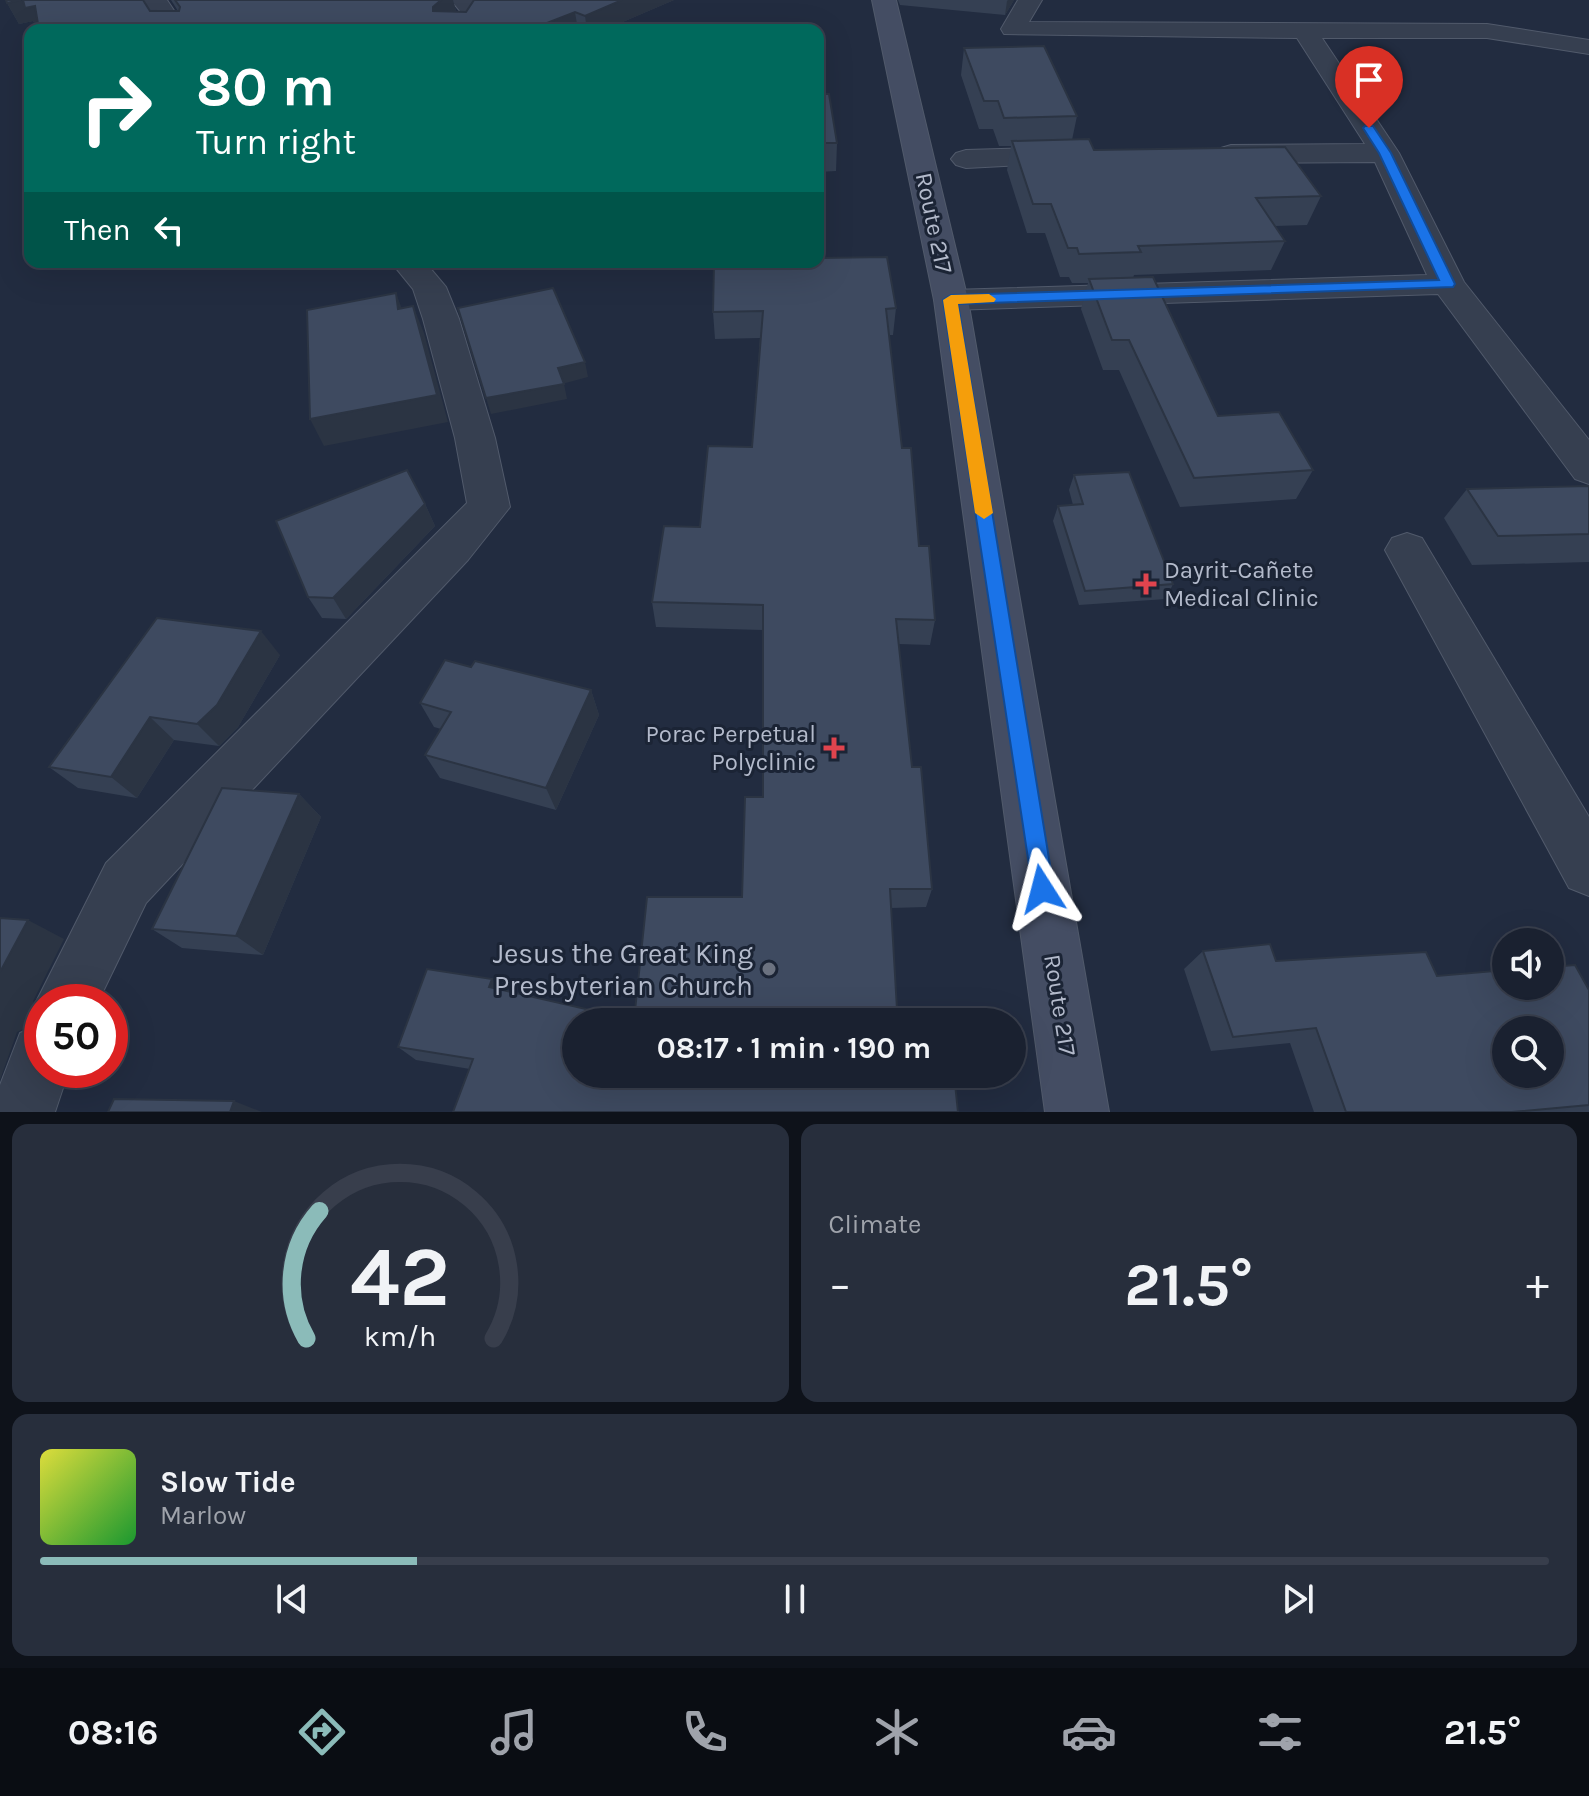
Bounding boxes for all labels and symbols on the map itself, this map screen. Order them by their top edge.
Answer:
pin [1335,46,1403,128]
street label: Route 217 [910,170,958,276]
place label: Dayrit-Cañete Medical Clinic [1164,556,1319,612]
marker: Dayrit-Cañete Medical Clinic [1135,573,1157,595]
place label: Porac Perpetual Polyclinic [646,720,816,776]
marker: Porac Perpetual Polyclinic [823,737,845,759]
position arrow [1000,847,1084,931]
place label: Jesus the Great King Presbyterian Church [493,937,753,1002]
street label: Route 217 [1038,952,1082,1058]
marker: Jesus the Great King Presbyterian Church [760,960,778,978]
speed limit sign: 50 [24,984,128,1088]

